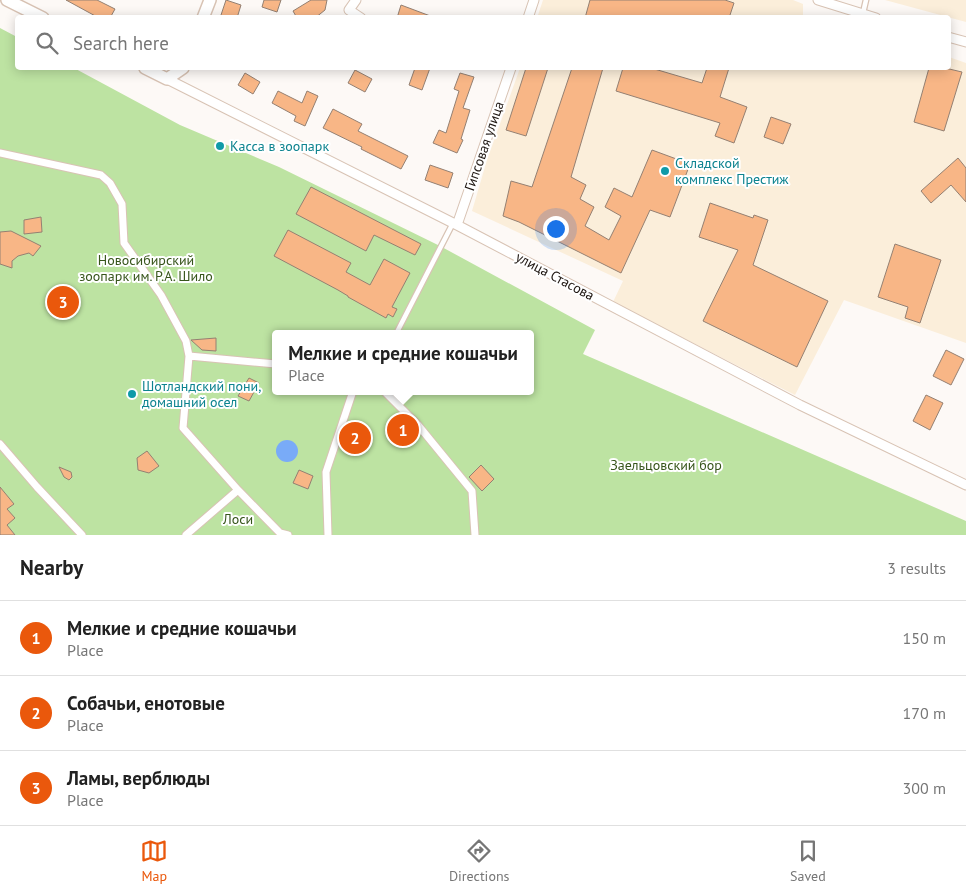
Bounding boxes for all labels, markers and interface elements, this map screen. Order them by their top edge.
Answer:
search box [15,15,951,70]
icon: search [33,29,61,57]
text: Search here [73,31,169,55]
street label: Гипсовая улица [460,99,508,193]
place label: Касса в зоопарк [230,137,329,155]
marker: Касса в зоопарк [214,140,226,152]
place label: Складской комплекс Престиж [675,154,789,188]
marker: Складской комплекс Престиж [659,165,671,177]
your location [543,216,569,242]
street label: улица Стасова [513,248,597,304]
park label: Новосибирский зоопарк им. Р.А. Шило [79,251,213,285]
pin: 3 [47,283,79,321]
popup [272,330,534,395]
text: Мелкие и средние кошачьи [288,341,518,365]
text: Place [288,365,325,385]
place label: Шотландский пони, домашний осел [142,377,261,411]
marker: Шотландский пони, домашний осел [126,388,138,400]
pin: 1 [387,411,419,449]
pin: 2 [339,419,371,457]
park label: Заельцовский бор [610,456,722,474]
park label: Лоси [222,510,253,528]
text: Nearby [20,554,83,581]
text: 3 results [887,558,946,578]
text: Мелкие и средние кошачьи [67,616,297,640]
text: 1 [31,628,41,648]
text: 150 m [903,628,946,648]
text: Place [67,640,104,660]
text: Собачьи, енотовые [67,691,225,715]
text: 2 [31,703,41,723]
text: 170 m [903,703,946,723]
text: Place [67,715,104,735]
text: Ламы, верблюды [67,766,210,790]
text: 3 [31,778,41,798]
text: 300 m [903,778,946,798]
text: Place [67,790,104,810]
tab: Map [140,837,168,885]
tab: Directions [449,837,509,885]
tab: Saved [790,837,826,885]

